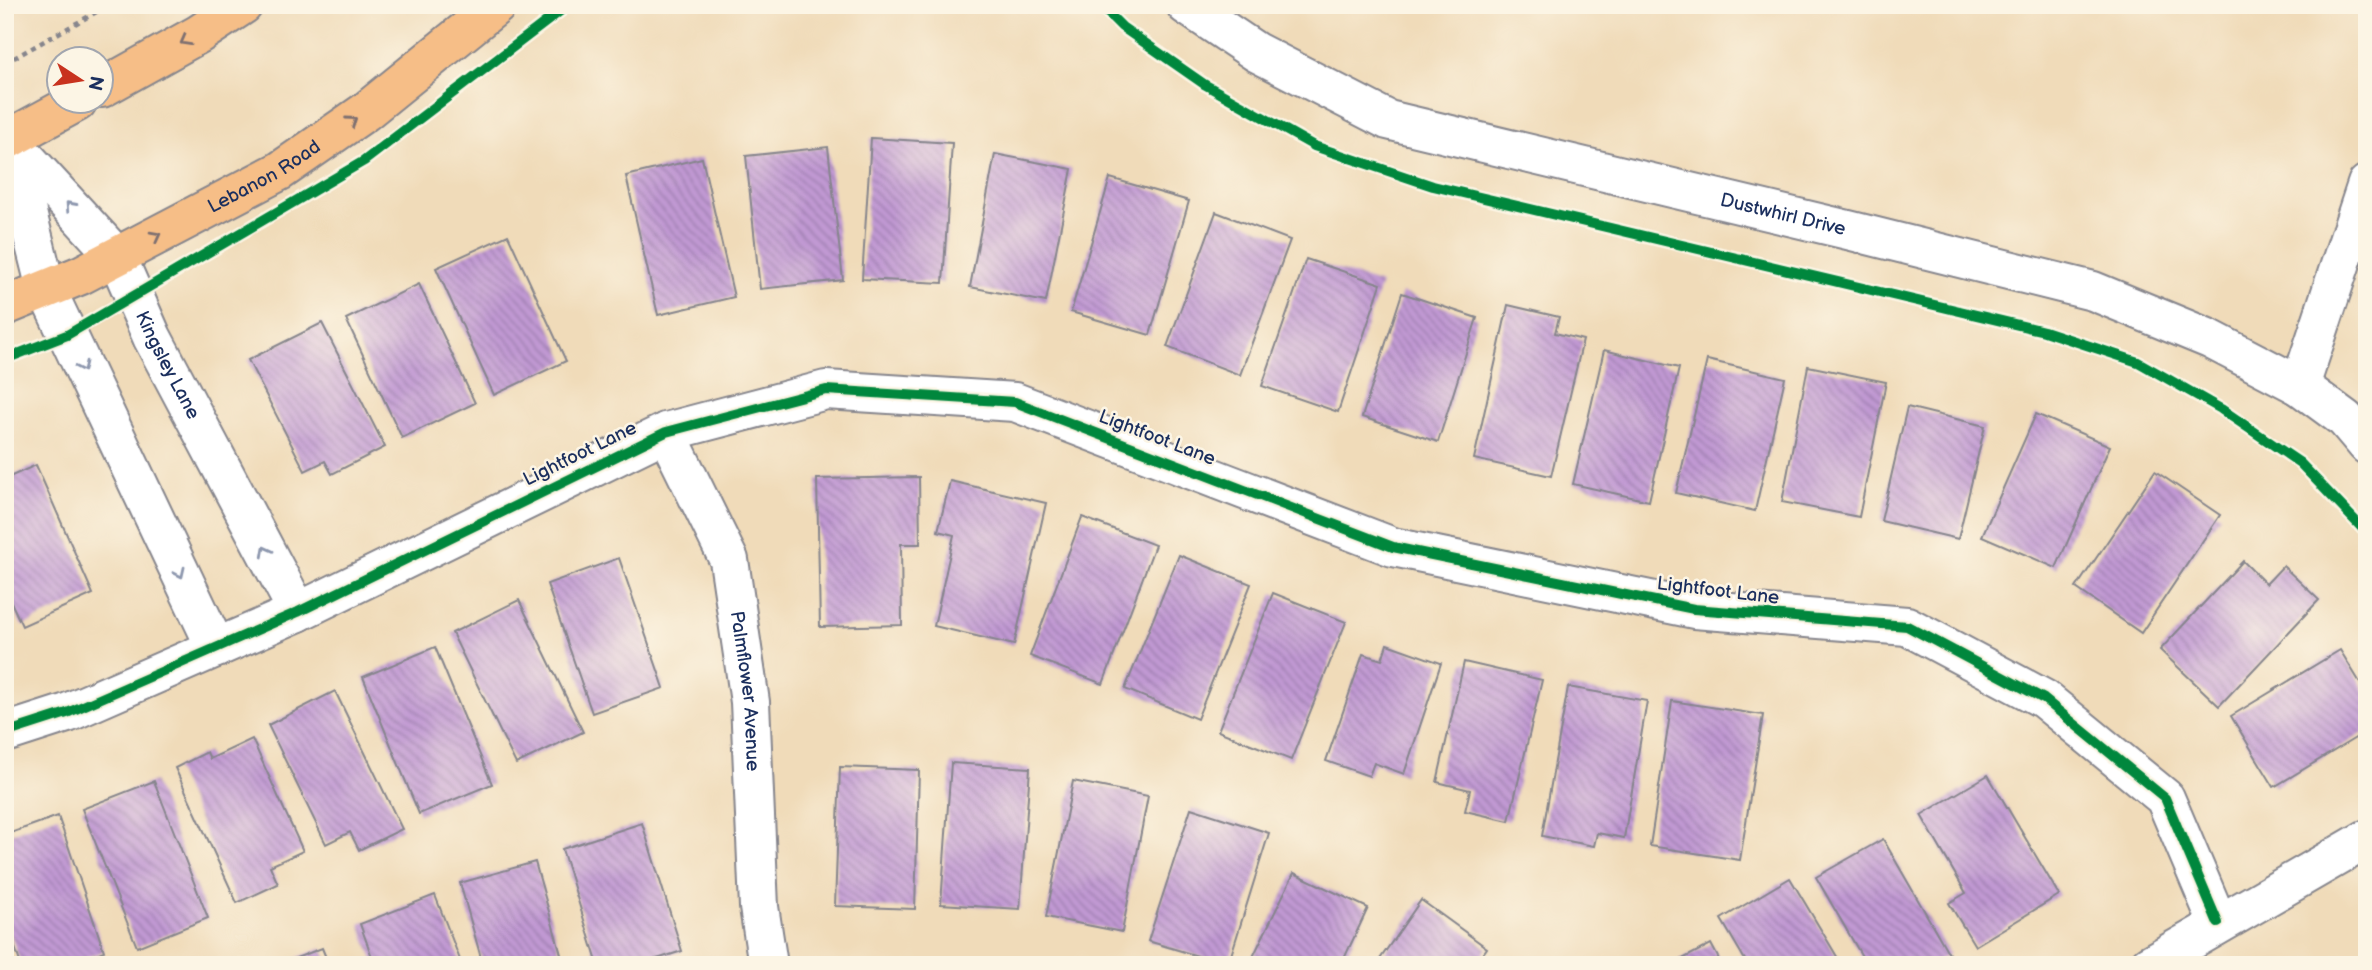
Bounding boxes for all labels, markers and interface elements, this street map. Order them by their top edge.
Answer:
one-way arrow [180,33,192,46]
north arrow [46,46,116,116]
text: N [82,74,108,93]
one-way arrow [344,117,357,129]
street label: Lebanon Road [204,135,325,218]
street label: Dustwhirl Drive [1718,188,1848,241]
one-way arrow [66,201,78,214]
one-way arrow [149,231,161,244]
street label: Kingsley Lane [131,307,205,423]
one-way arrow [73,360,87,372]
street label: Lightfoot Lane [1095,405,1219,471]
street label: Lightfoot Lane [520,417,640,491]
one-way arrow [261,546,274,558]
one-way arrow [171,566,185,578]
street label: Lightfoot Lane [1655,572,1781,610]
street label: Palmflower Avenue [725,609,765,772]

